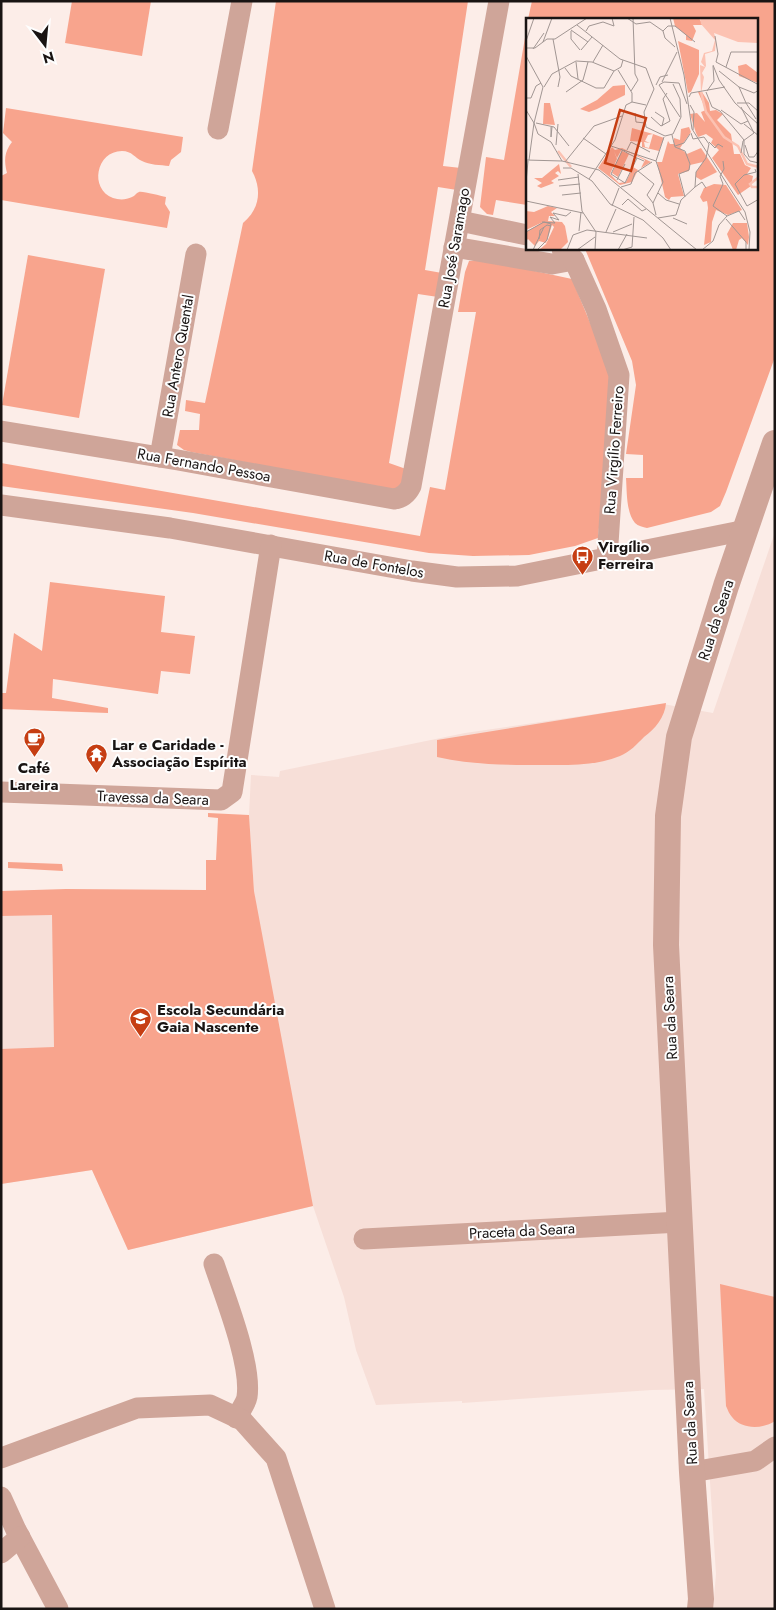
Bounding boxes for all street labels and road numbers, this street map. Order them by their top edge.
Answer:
street label: Rua José Saramago [433,186,475,310]
street label: Rua Antero Quental [156,293,200,419]
street label: Rua Virgílio Ferreiro [599,385,629,515]
street label: Rua Fernando Pessoa [136,442,272,488]
street label: Rua de Fontelos [322,544,426,584]
street label: Rua da Seara [693,577,739,663]
street label: Travessa da Seara [97,785,209,811]
street label: Rua da Seara [657,976,683,1060]
street label: Praceta da Seara [468,1217,576,1245]
street label: Rua da Seara [677,1381,703,1465]

